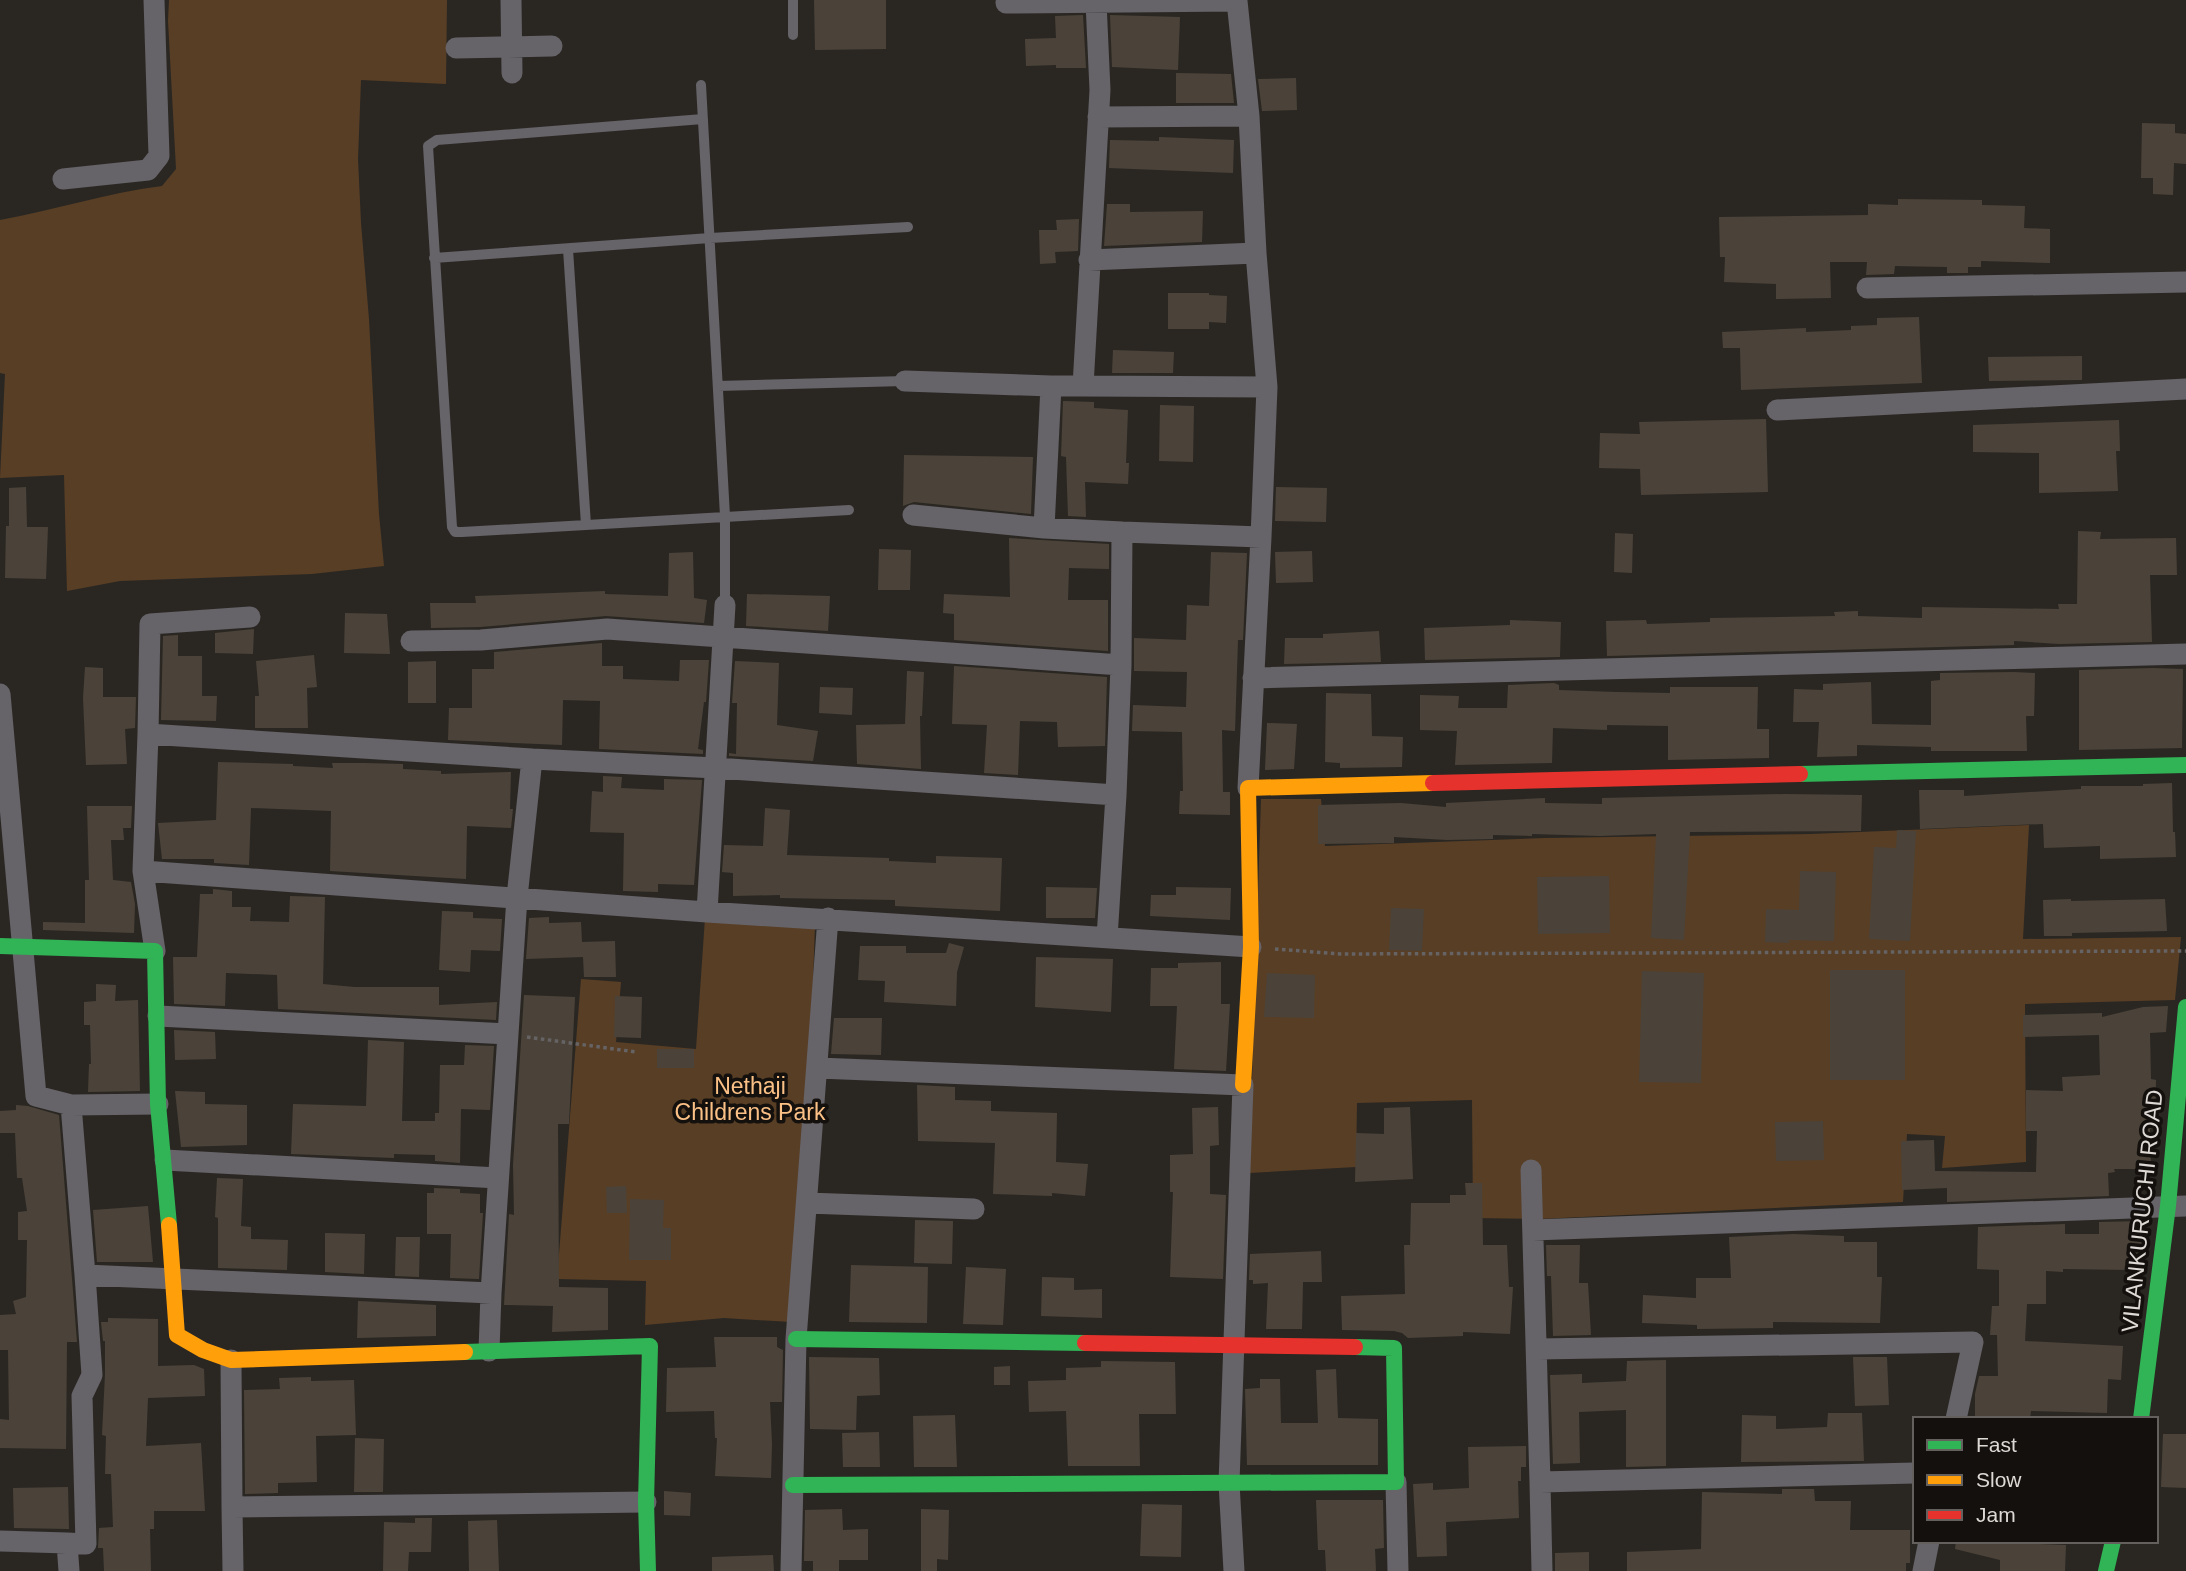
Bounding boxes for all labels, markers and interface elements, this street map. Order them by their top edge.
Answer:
park label: Nethaji Childrens Park [675,1073,826,1125]
street label: VILANKURUCHI ROAD [2116,1088,2168,1334]
legend [1913,1417,2158,1543]
text: Fast [1976,1433,2017,1456]
text: Slow [1976,1468,2022,1491]
text: Jam [1976,1503,2016,1526]

